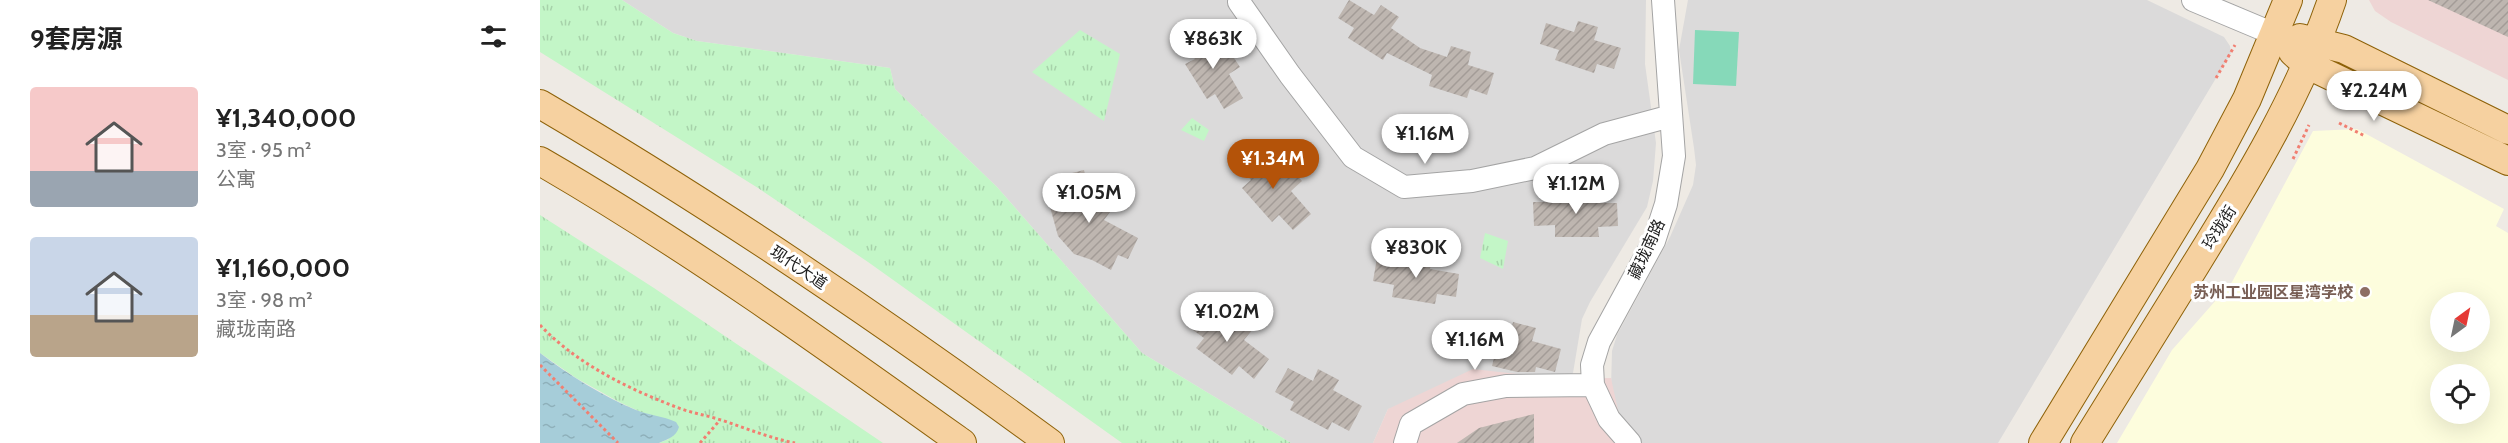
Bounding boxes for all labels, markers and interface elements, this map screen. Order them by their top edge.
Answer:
pin: ¥863K [1171,19,1255,70]
icon: filters [477,20,510,53]
text: 9套房源 [30,23,123,55]
text: ¥863K [1184,26,1242,50]
pin: ¥2.24M [2325,71,2423,122]
text: ¥2.24M [2341,78,2407,102]
text: ¥1,340,000 [216,102,356,134]
icon: home [78,111,150,183]
pin: ¥1.16M [1376,114,1474,165]
text: ¥1.16M [1396,121,1454,145]
text: 3室 · 95 m² [216,138,311,162]
pin: ¥1.34M [1224,139,1322,190]
text: ¥1.34M [1241,146,1305,170]
pin: ¥1.12M [1527,164,1625,215]
text: 公寓 [216,167,256,191]
text: ¥1.12M [1547,171,1605,195]
pin: ¥1.05M [1040,173,1138,224]
text: ¥1.05M [1056,180,1122,204]
street label: 玲珑街 [2199,202,2240,253]
street label: 藏珑南路 [1624,216,1669,282]
pin: ¥830K [1374,228,1458,279]
text: ¥830K [1385,235,1447,259]
street label: 现代大道 [767,242,831,293]
text: ¥1,160,000 [216,252,350,284]
icon: home [78,261,150,333]
place label: 苏州工业园区星湾学校 [2193,283,2354,302]
marker: 苏州工业园区星湾学校 [2358,285,2372,299]
text: 3室 · 98 m² [216,288,313,312]
pin: ¥1.02M [1178,292,1276,343]
north arrow [2430,292,2490,352]
map controls [2430,292,2490,424]
text: ¥1.02M [1194,299,1260,323]
text: 藏珑南路 [216,317,296,341]
pin: ¥1.16M [1426,320,1524,371]
text: ¥1.16M [1446,327,1504,351]
button: locate [2430,364,2490,424]

